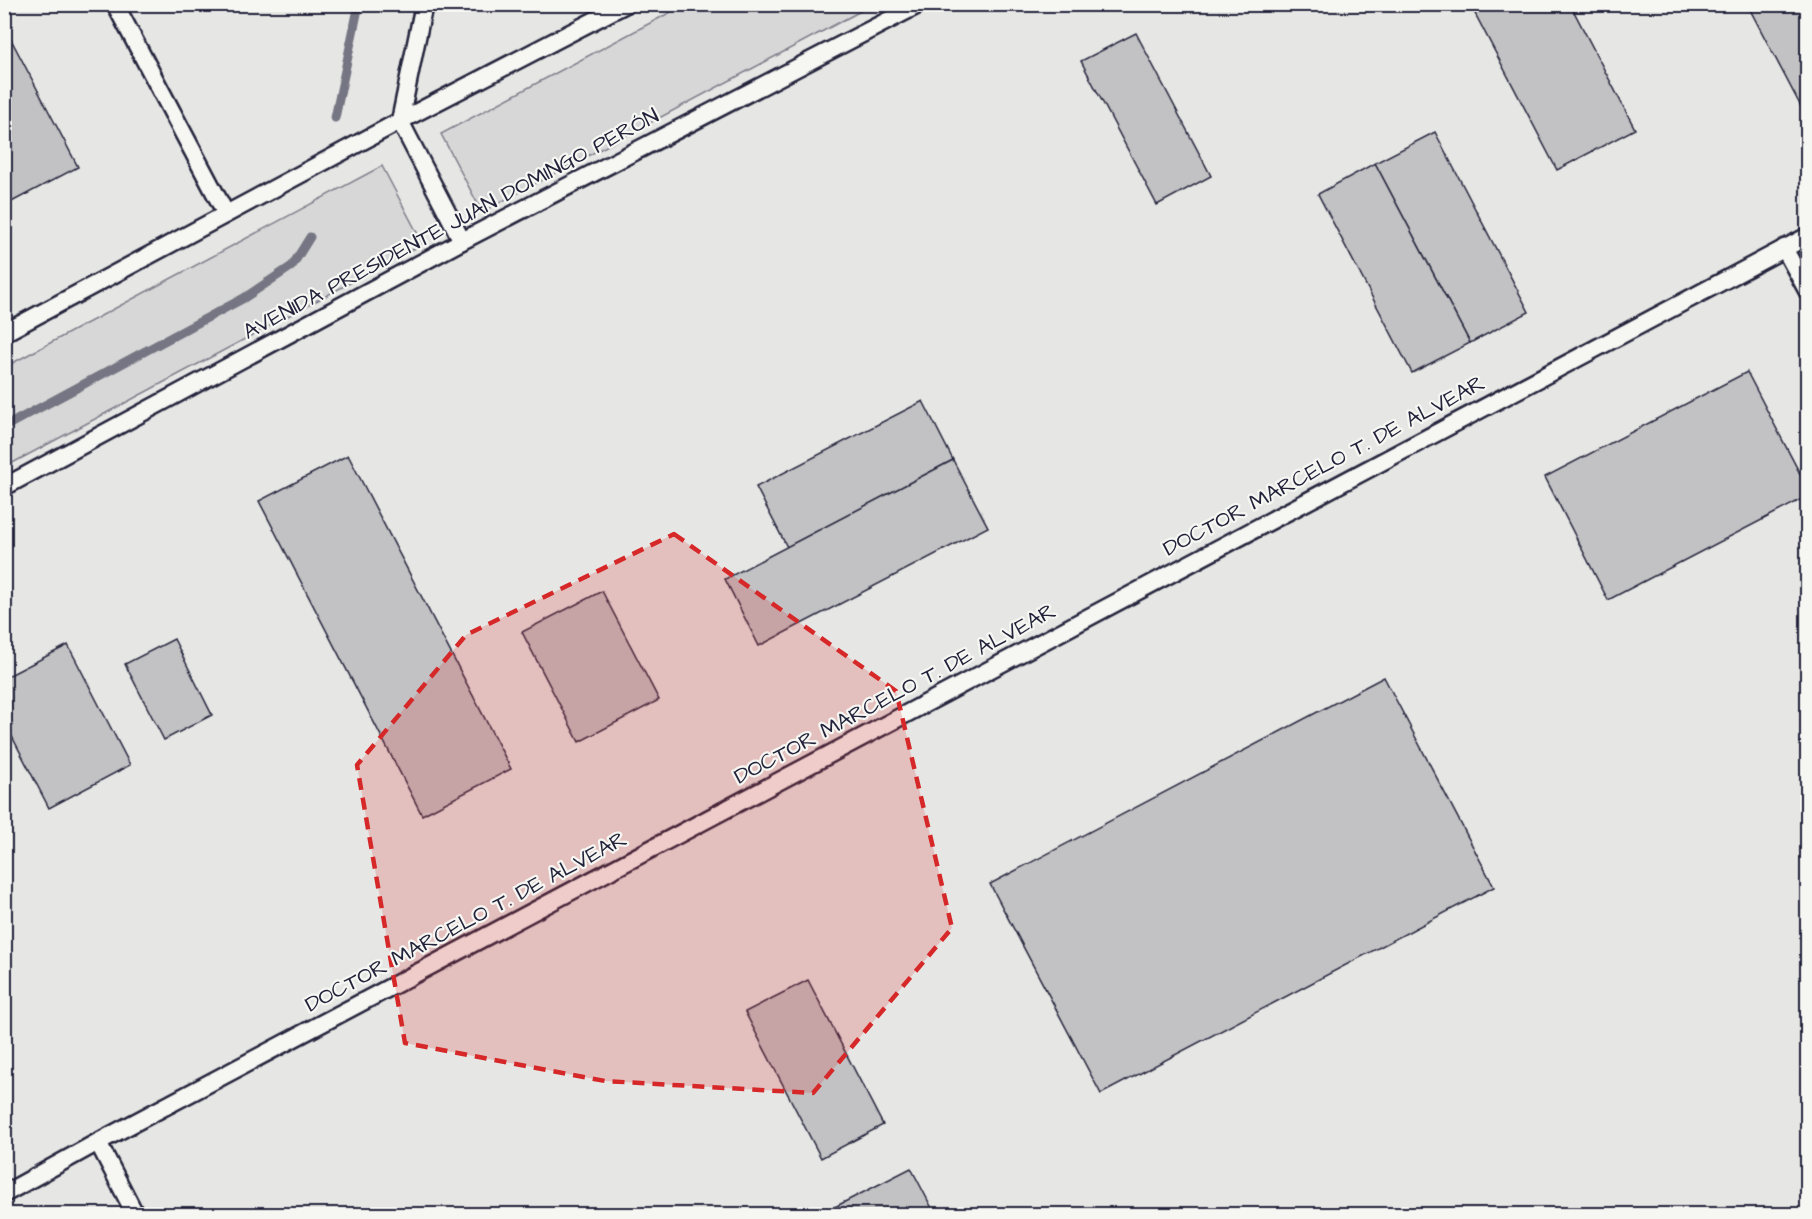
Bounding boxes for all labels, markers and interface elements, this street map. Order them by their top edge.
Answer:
street label: AVENIDA PRESIDENTE JUAN DOMINGO PERÓN [238,101,665,347]
street label: DOCTOR MARCELO T. DE ALVEAR [1158,368,1490,564]
street label: DOCTOR MARCELO T. DE ALVEAR [729,596,1061,792]
street label: DOCTOR MARCELO T. DE ALVEAR [300,824,632,1020]

